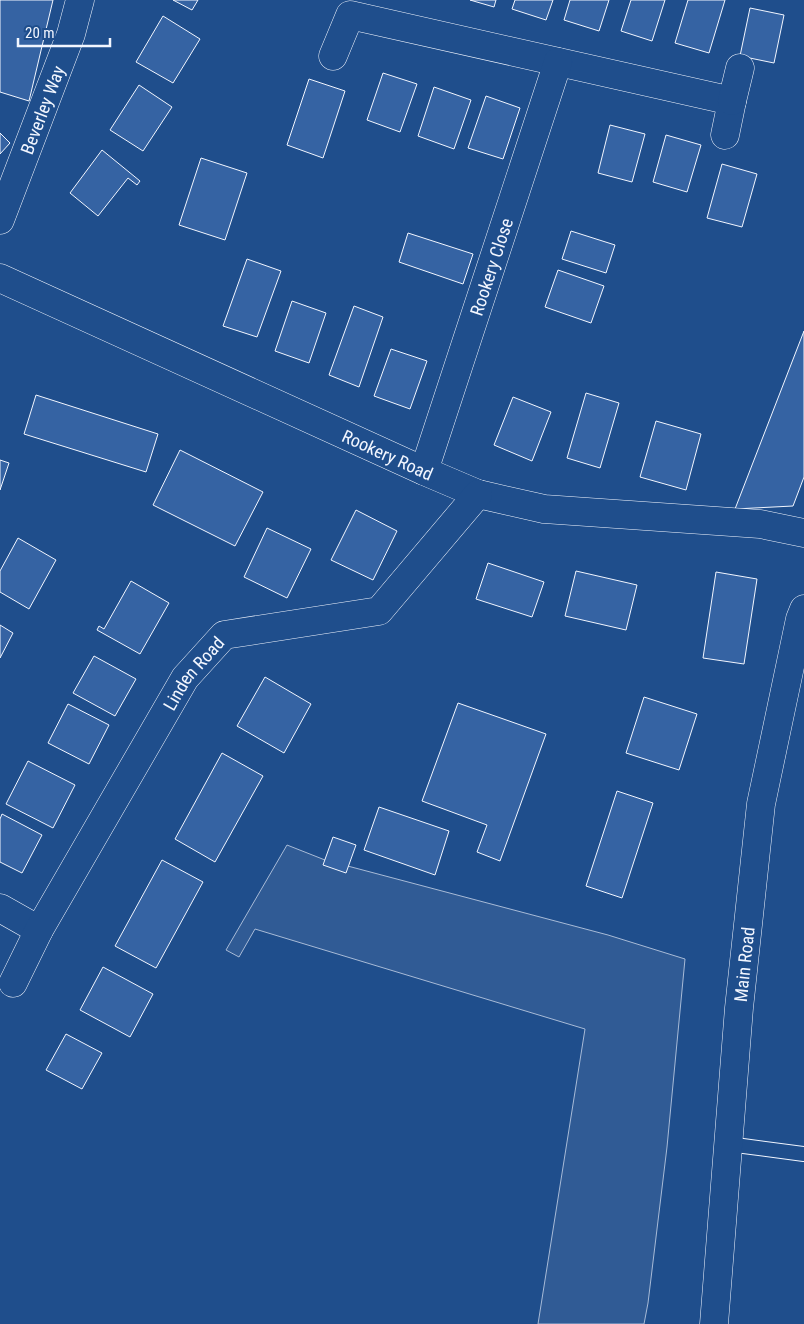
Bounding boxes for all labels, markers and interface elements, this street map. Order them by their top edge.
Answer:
scale bar [18,15,110,47]
text: 20 m [25,24,55,42]
street label: Beverley Way [16,62,69,157]
street label: Rookery Close [465,215,517,318]
street label: Rookery Road [339,425,436,484]
street label: Linden Road [158,632,228,714]
street label: Main Road [729,926,758,1003]

